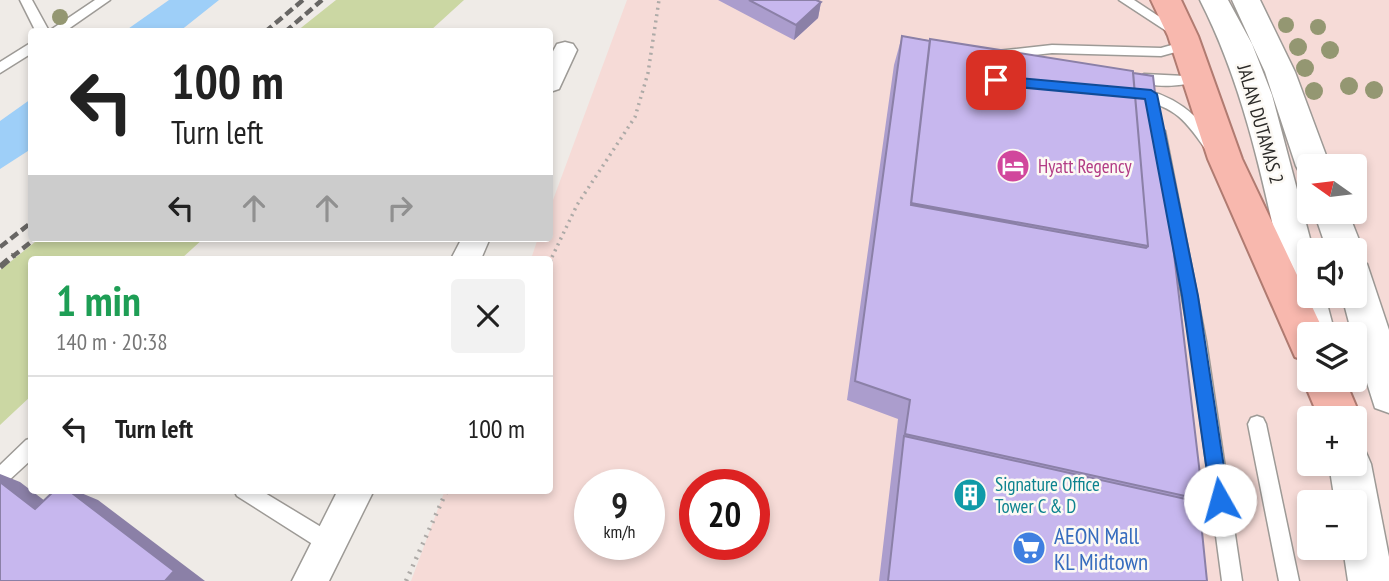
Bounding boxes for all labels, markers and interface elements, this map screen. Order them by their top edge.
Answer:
text: 100 m [171,49,284,113]
pin [966,50,1026,110]
icon: left [56,56,147,147]
icon: arrive [977,61,1015,99]
street label: JALAN DUTAMAS 2 [1232,61,1289,186]
text: Turn left [171,111,263,153]
hotel icon: Hyatt Regency [994,147,1032,185]
place label: Hyatt Regency [1038,154,1132,178]
north arrow [1297,154,1367,224]
map controls [1297,154,1367,560]
icon: left [162,189,200,227]
icon: ahead [235,189,273,227]
icon: ahead [308,189,346,227]
icon: right [381,189,419,227]
button: sound [1297,238,1367,308]
text: 1 min [56,273,141,328]
button: close [451,279,525,353]
button: layers [1297,322,1367,392]
text: 140 m · 20:38 [56,327,168,356]
button: + [1297,406,1367,476]
icon: left [56,410,94,448]
text: Turn left [115,412,193,445]
text: 100 m [467,412,525,445]
position arrow [1183,463,1257,537]
speed limit sign: 20 [679,469,770,560]
place label: Signature Office Tower C & D [995,472,1100,518]
building icon: Signature Office Tower C & D [951,476,989,514]
text: 9 [611,482,628,528]
button: − [1297,490,1367,560]
text: km/h [604,520,635,543]
place label: AEON Mall KL Midtown [1054,521,1148,576]
supermarket icon: AEON Mall KL Midtown [1010,529,1048,567]

